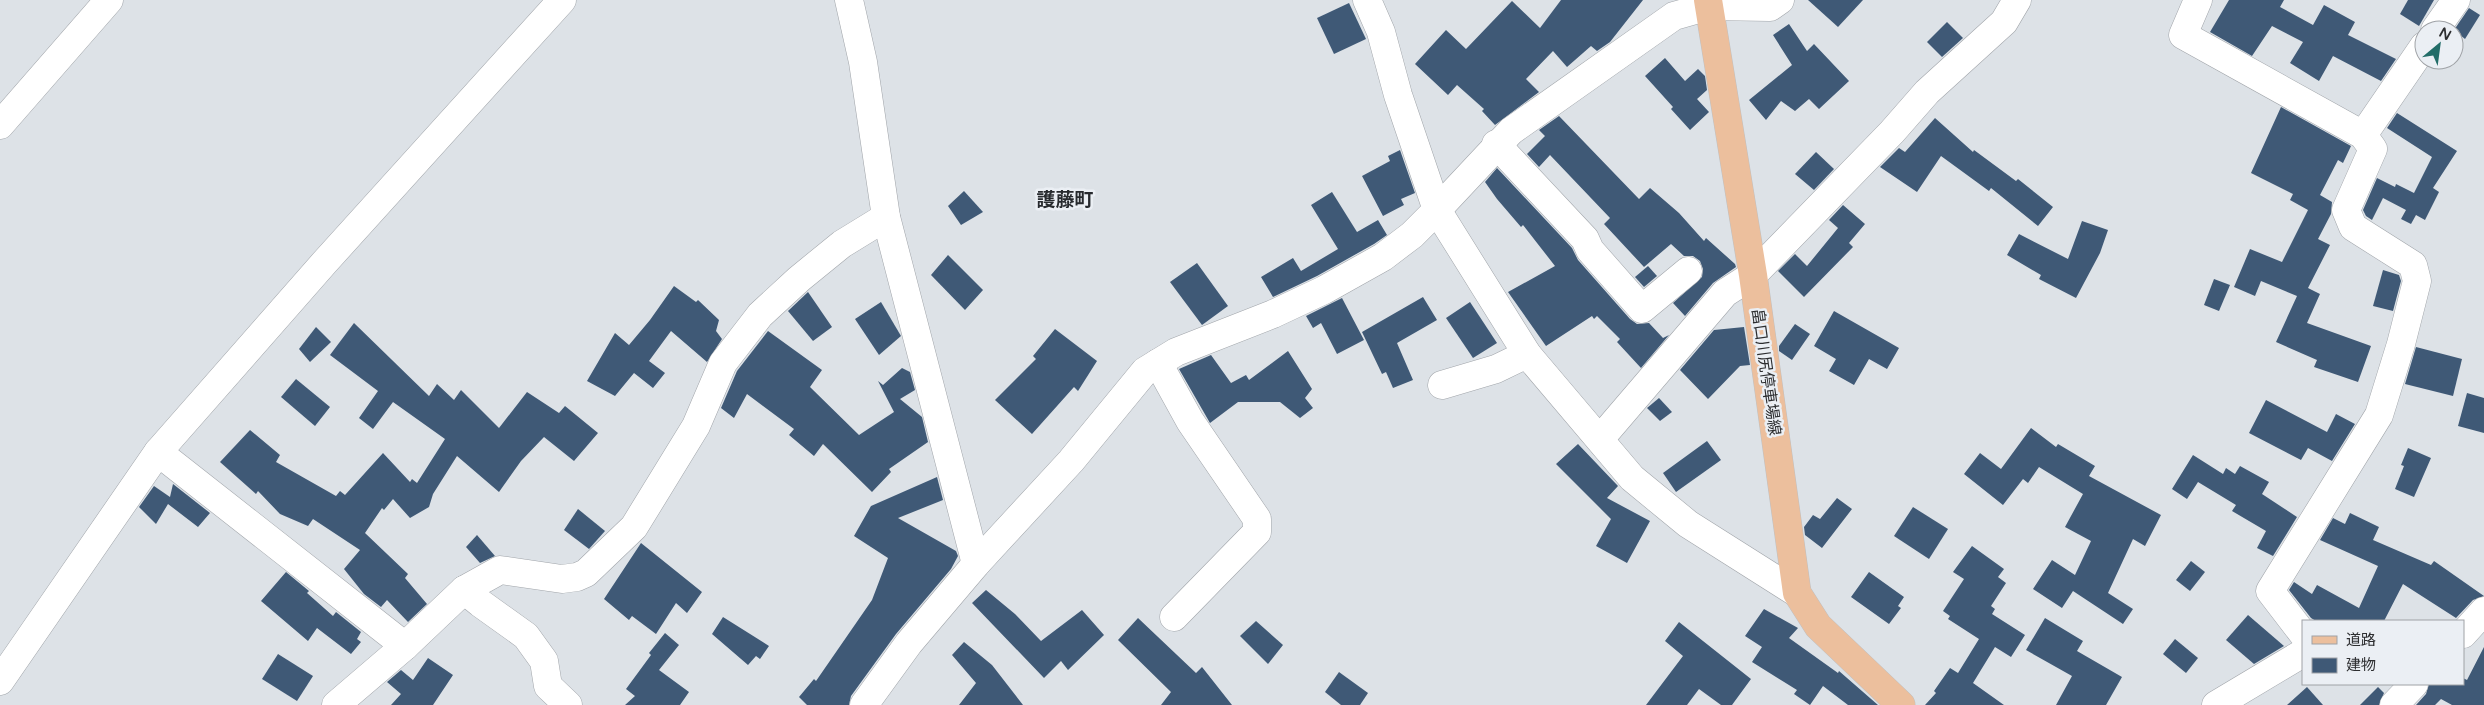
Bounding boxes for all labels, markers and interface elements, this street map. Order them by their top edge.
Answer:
north arrow [2414,20,2464,70]
text: N [2436,24,2454,44]
district label: 護藤町 [1036,189,1094,211]
street label: 畠口川尻停車場線 [1747,307,1785,437]
legend [2302,620,2464,685]
text: 道路 [2346,631,2376,649]
text: 建物 [2346,656,2376,674]

